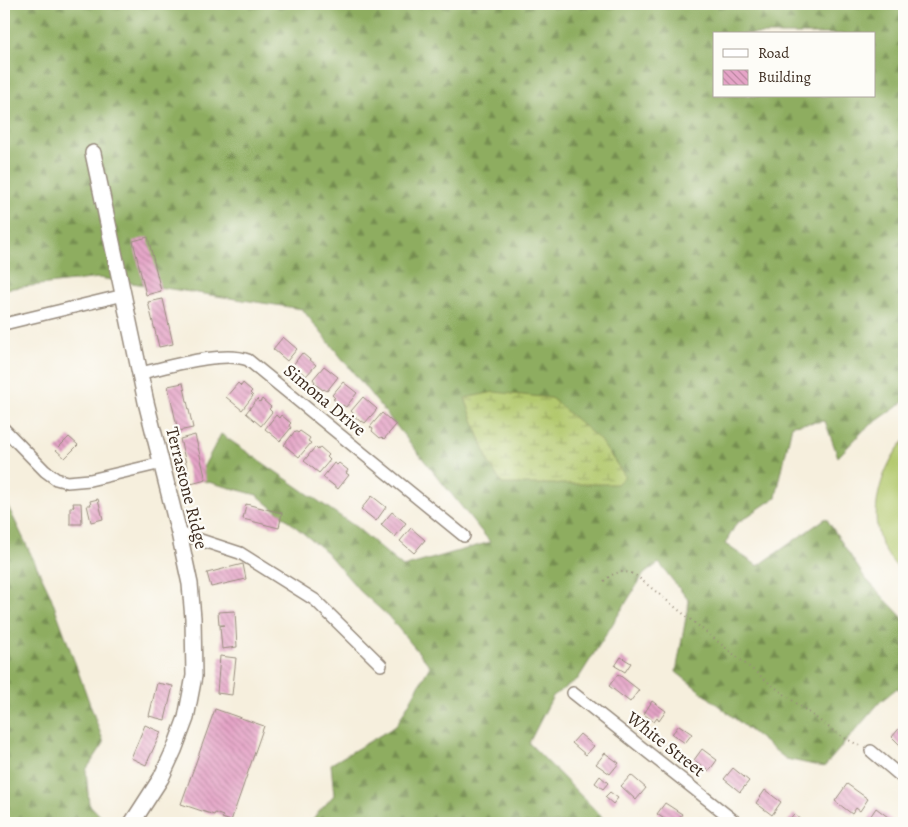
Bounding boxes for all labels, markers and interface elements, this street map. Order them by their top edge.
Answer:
legend [713,32,876,98]
text: Road [758,43,790,63]
text: Building [758,67,811,87]
street label: Simona Drive [279,358,371,442]
street label: Terrastone Ridge [160,424,214,552]
street label: White Street [621,705,710,782]

